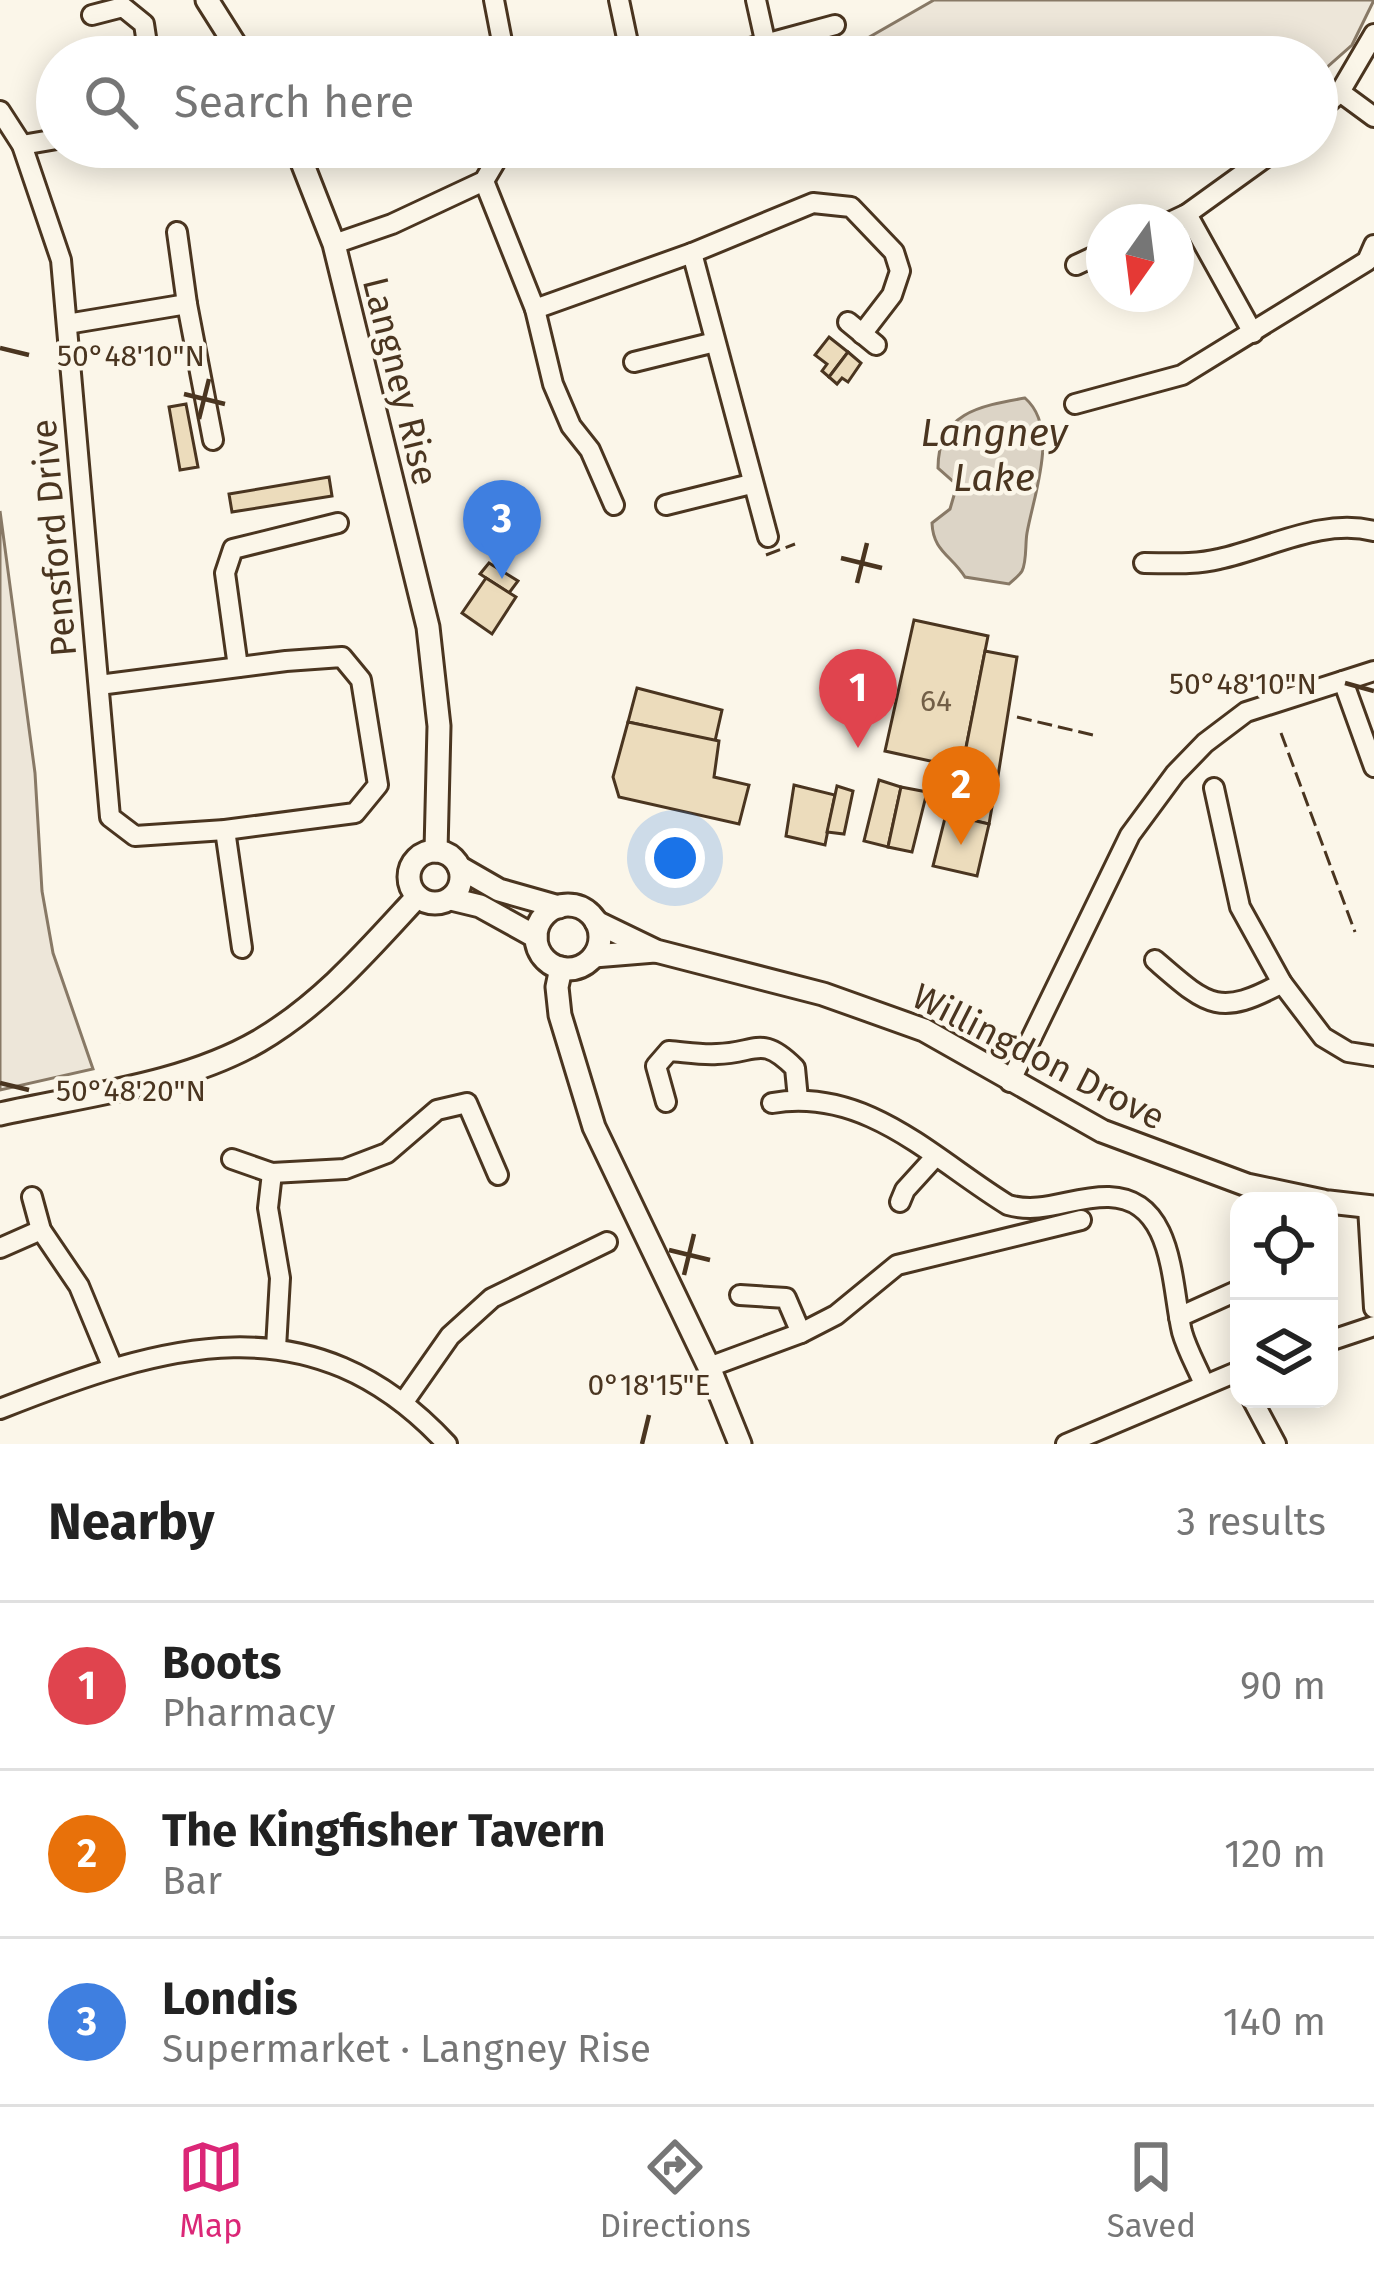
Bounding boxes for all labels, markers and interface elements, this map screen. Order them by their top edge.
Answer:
search box [36,36,1338,168]
icon: search [78,69,144,135]
text: Search here [174,75,414,129]
north arrow [1086,204,1194,312]
street label: Langney Rise [353,273,447,490]
text: 50°48'10"N [57,338,205,374]
water label: Langney Lake [920,410,1070,501]
street label: Pensford Drive [22,417,86,659]
pin: 3 [463,480,541,579]
pin: 1 [819,649,897,748]
text: 50°48'10"N [1169,666,1317,702]
house number: 64 [920,683,952,719]
pin: 2 [922,746,1000,845]
your location [645,828,705,888]
street label: Willingdon Drove [905,974,1172,1140]
text: 50°48'20"N [56,1073,206,1109]
map controls [1230,1192,1338,1408]
button: locate [1230,1192,1338,1300]
button: layers [1230,1300,1338,1408]
text: 0°18'15"E [587,1367,711,1403]
text: Nearby [48,1491,214,1553]
text: 3 results [1176,1499,1326,1545]
text: Boots [162,1636,281,1690]
text: 1 [78,1663,96,1709]
text: 90 m [1240,1663,1326,1709]
text: Pharmacy [162,1690,335,1736]
text: The Kingfisher Tavern [162,1804,606,1858]
text: 2 [77,1831,97,1877]
text: 120 m [1224,1831,1326,1877]
text: Bar [162,1858,222,1904]
text: Londis [162,1972,298,2026]
text: 3 [77,1999,97,2045]
text: 140 m [1223,1999,1326,2045]
text: Supermarket · Langney Rise [162,2026,651,2072]
tab: Map [178,2134,244,2246]
tab: Directions [600,2134,751,2246]
tab: Saved [1107,2134,1196,2246]

